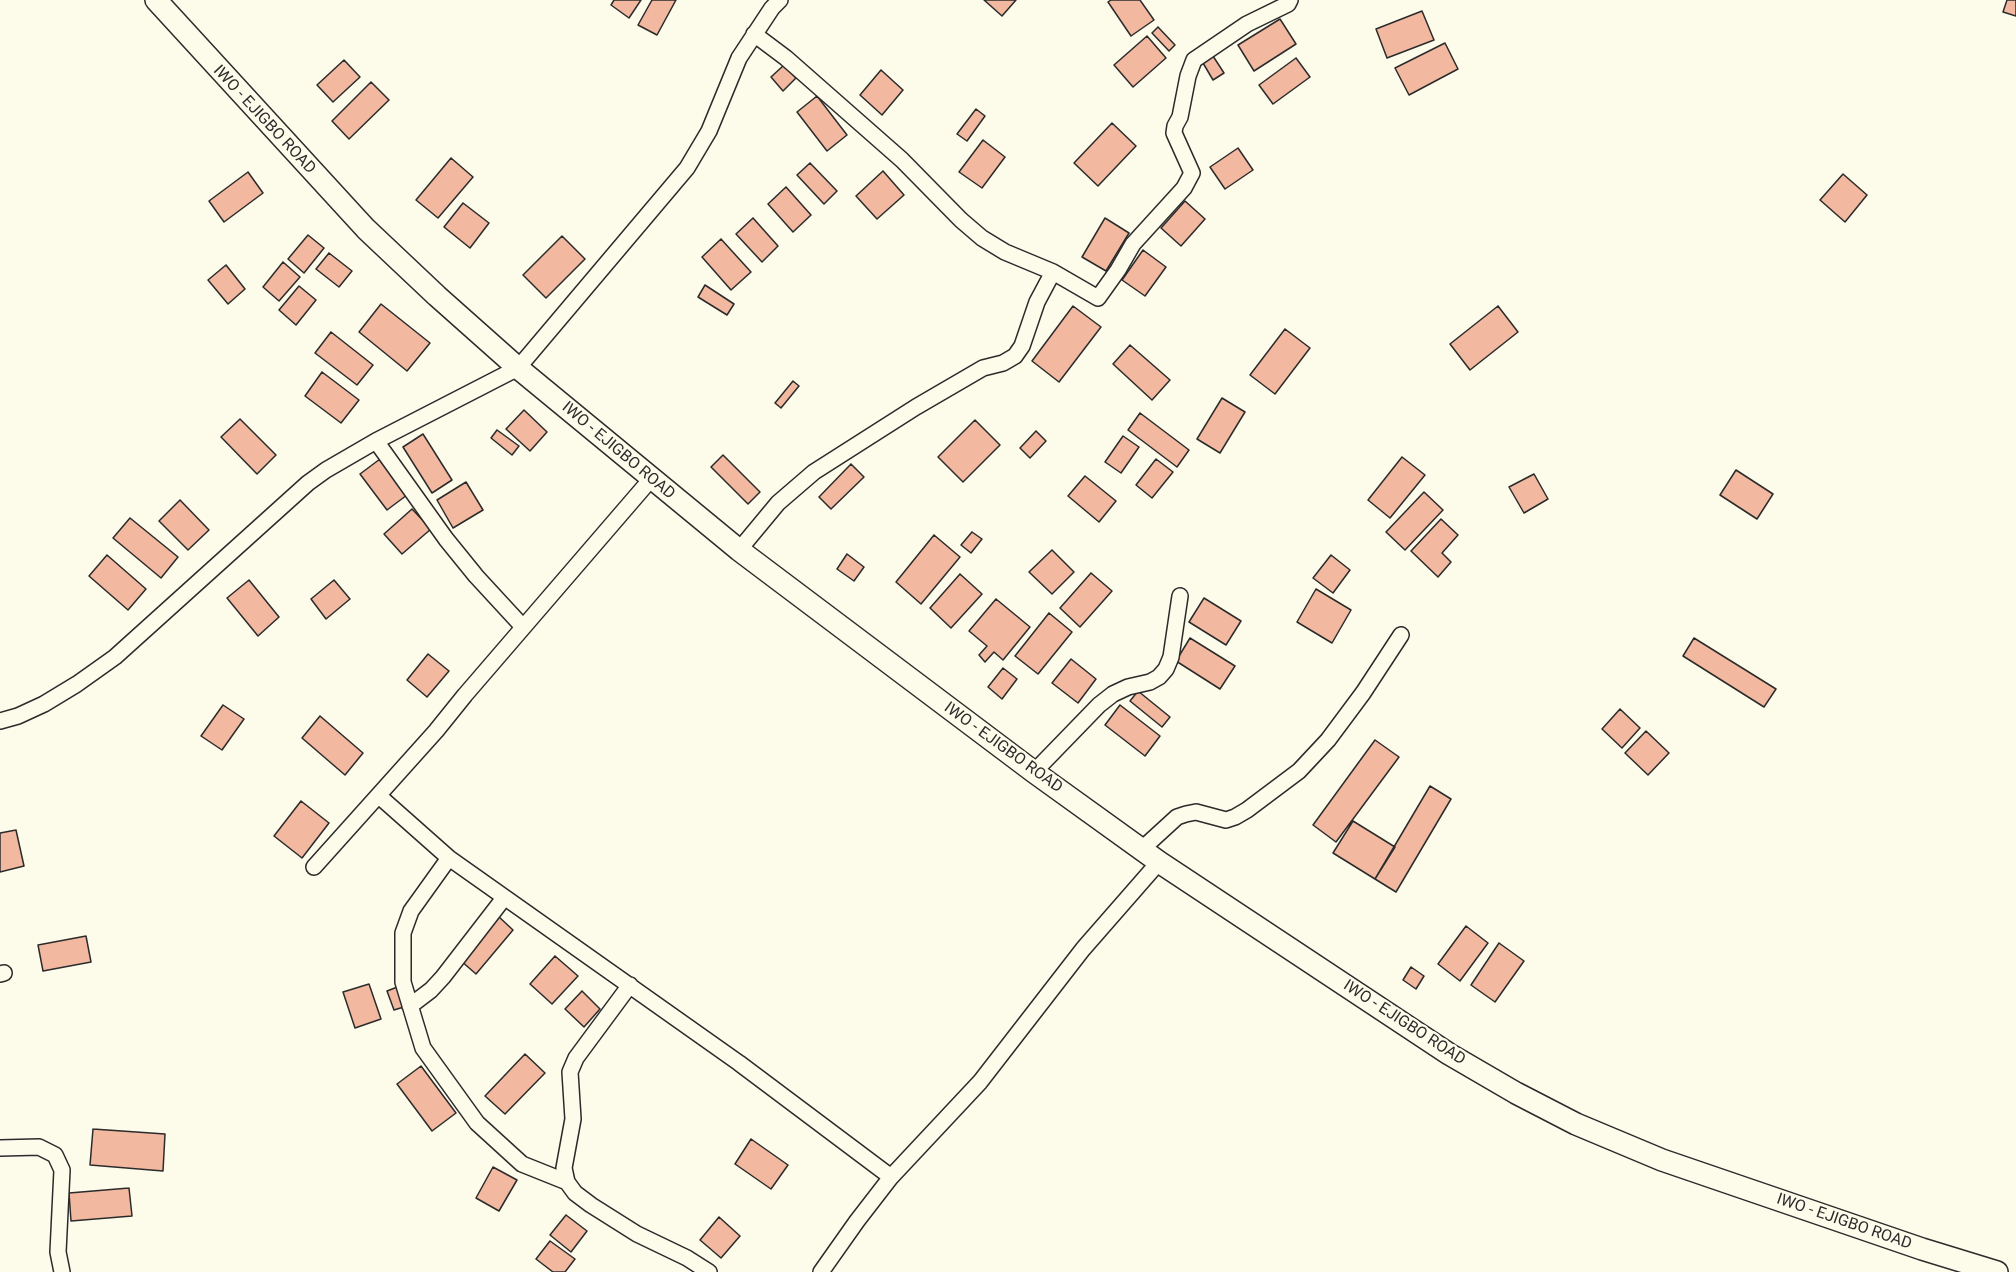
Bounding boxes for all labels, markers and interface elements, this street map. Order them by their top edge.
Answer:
street label: IWO - EJIGBO ROAD [209,62,319,178]
street label: IWO - EJIGBO ROAD [558,398,678,504]
street label: IWO - EJIGBO ROAD [940,699,1066,797]
street label: IWO - EJIGBO ROAD [1339,976,1469,1070]
street label: IWO - EJIGBO ROAD [1774,1190,1914,1254]

